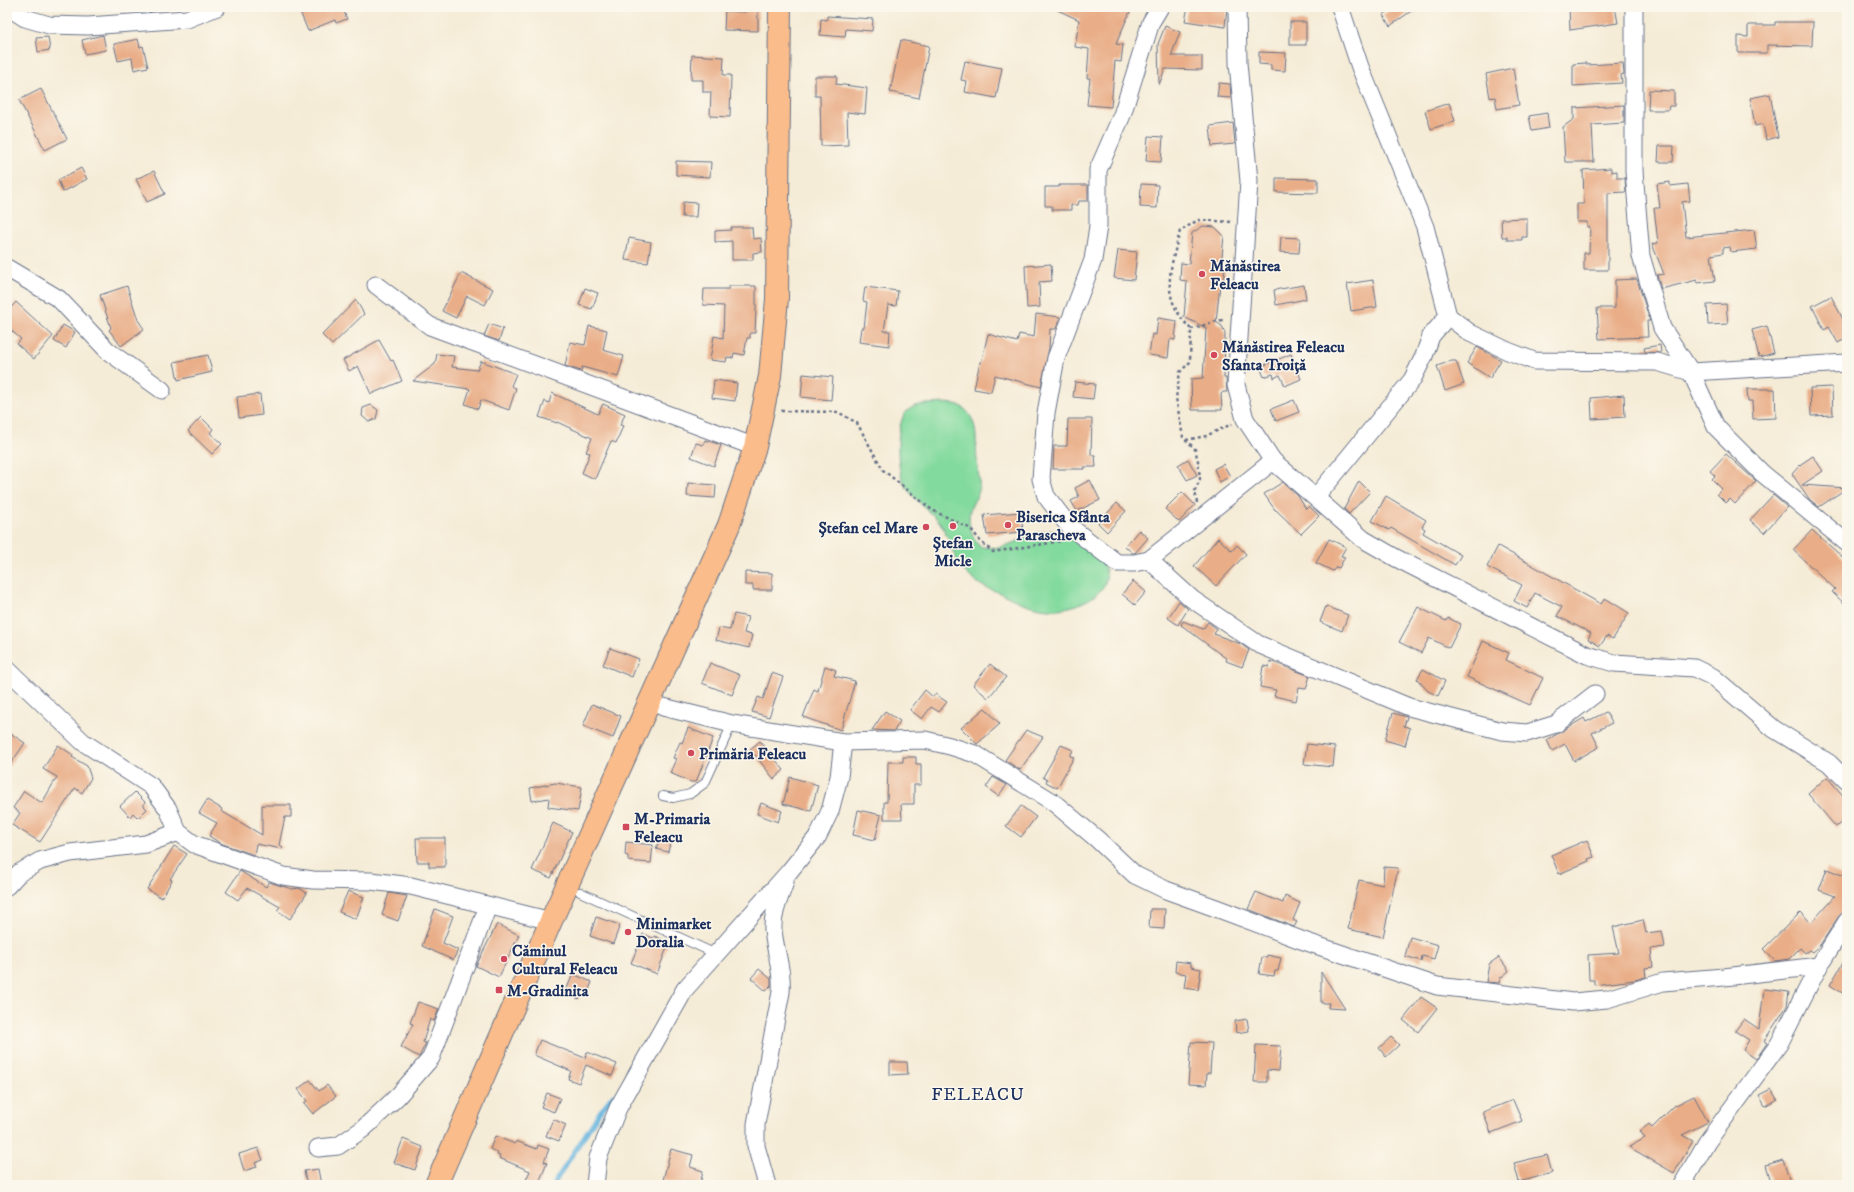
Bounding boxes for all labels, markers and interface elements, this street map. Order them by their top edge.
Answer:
place label: Mănăstirea Feleacu [1210,256,1282,294]
marker: Mănăstirea Feleacu [1197,269,1207,279]
place label: Mănăstirea Feleacu Sfanta Troiță [1222,337,1345,375]
marker: Mănăstirea Feleacu Sfanta Troiță [1209,350,1219,360]
place label: Biserica Sfânta Parascheva [1016,507,1111,545]
place label: Ștefan cel Mare [818,518,918,538]
marker: Biserica Sfânta Parascheva [1003,520,1013,530]
marker: Ștefan Micle [948,521,958,531]
marker: Ștefan cel Mare [921,522,931,532]
place label: Ștefan Micle [933,533,974,571]
place label: Primăria Feleacu [699,744,807,764]
marker: Primăria Feleacu [686,748,696,758]
place label: M-Primaria Feleacu [634,809,711,847]
marker: M-Primaria Feleacu [621,822,631,832]
place label: Minimarket Doralia [636,914,712,952]
marker: Minimarket Doralia [623,927,633,937]
place label: Căminul Cultural Feleacu [512,941,618,979]
marker: Căminul Cultural Feleacu [499,954,509,964]
place label: M-Gradinita [507,981,590,1001]
marker: M-Gradinita [494,985,504,995]
district label: FELEACU [931,1084,1025,1106]

